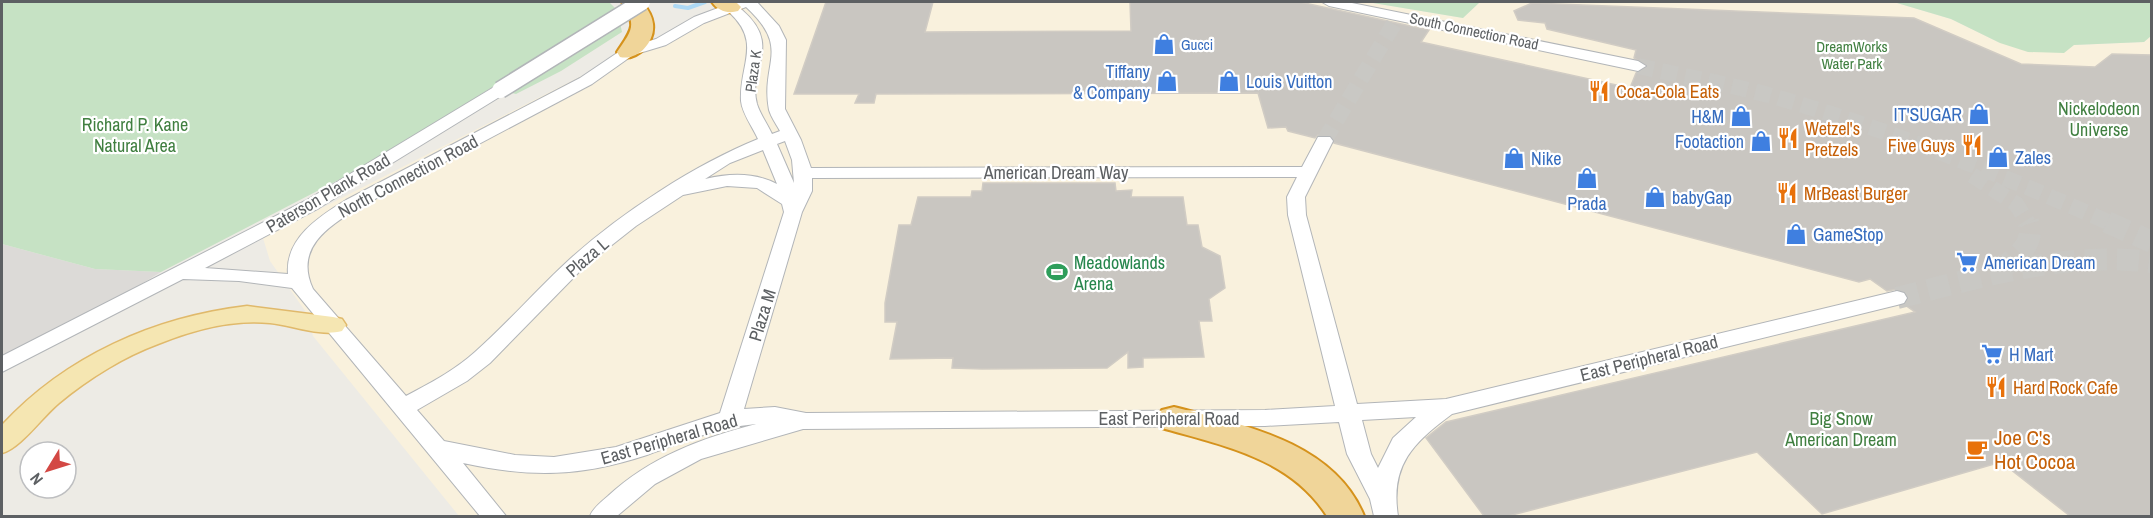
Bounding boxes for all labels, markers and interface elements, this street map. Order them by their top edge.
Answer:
street label: South Connection Road [1408,7,1540,55]
shop icon: Gucci [1152,32,1176,56]
place label: Gucci [1181,34,1213,55]
park label: DreamWorks Water Park [1816,36,1888,74]
street label: Plaza K [740,48,766,93]
place label: Tiffany & Company [1073,59,1151,105]
shop icon: Tiffany & Company [1155,69,1179,93]
shop icon: Louis Vuitton [1217,69,1241,93]
place label: Louis Vuitton [1246,69,1332,94]
restaurant icon: Coca-Cola Eats [1587,79,1611,103]
place label: Coca-Cola Eats [1616,79,1719,104]
park label: Nickelodeon Universe [2058,96,2140,142]
place label: IT'SUGAR [1894,102,1962,127]
shop icon: IT'SUGAR [1967,102,1991,126]
place label: H&M [1691,104,1724,129]
shop icon: H&M [1729,104,1753,128]
park label: Richard P. Kane Natural Area [82,112,188,158]
place label: Wetzel's Pretzels [1805,116,1860,162]
restaurant icon: Wetzel's Pretzels [1776,126,1800,150]
street label: North Connection Road [334,129,482,223]
place label: Footaction [1675,129,1744,154]
shop icon: Footaction [1749,129,1773,153]
place label: Five Guys [1888,133,1955,158]
restaurant icon: Five Guys [1960,133,1984,157]
shop icon: Zales [1986,145,2010,169]
place label: Zales [2015,145,2051,170]
shop icon: Nike [1502,146,1526,170]
place label: Nike [1531,146,1561,171]
street label: Paterson Plank Road [261,147,395,239]
street label: American Dream Way [983,160,1129,185]
shop icon: Prada [1575,166,1599,190]
restaurant icon: MrBeast Burger [1775,181,1799,205]
place label: MrBeast Burger [1804,181,1907,206]
shop icon: babyGap [1643,185,1667,209]
place label: babyGap [1672,185,1732,210]
place label: Prada [1567,191,1607,216]
shop icon: GameStop [1784,222,1808,246]
place label: GameStop [1813,222,1884,247]
street label: Plaza L [560,231,614,283]
place label: Meadowlands Arena [1073,250,1165,296]
supermarket icon: American Dream [1955,250,1979,274]
place label: American Dream [1983,250,2096,275]
sports icon: Meadowlands Arena [1045,260,1069,284]
street label: Plaza M [742,286,782,344]
street label: East Peripheral Road [1578,329,1720,387]
supermarket icon: H Mart [1980,342,2004,366]
place label: H Mart [2009,342,2053,367]
restaurant icon: Hard Rock Cafe [1984,375,2008,399]
place label: Hard Rock Cafe [2013,375,2118,400]
street label: East Peripheral Road [1098,406,1240,431]
park label: Big Snow American Dream [1784,406,1897,452]
street label: East Peripheral Road [598,408,740,470]
place label: Joe C's Hot Cocoa [1994,423,2076,476]
cafe icon: Joe C's Hot Cocoa [1965,437,1989,461]
north arrow [18,440,78,500]
text: N [25,469,48,490]

